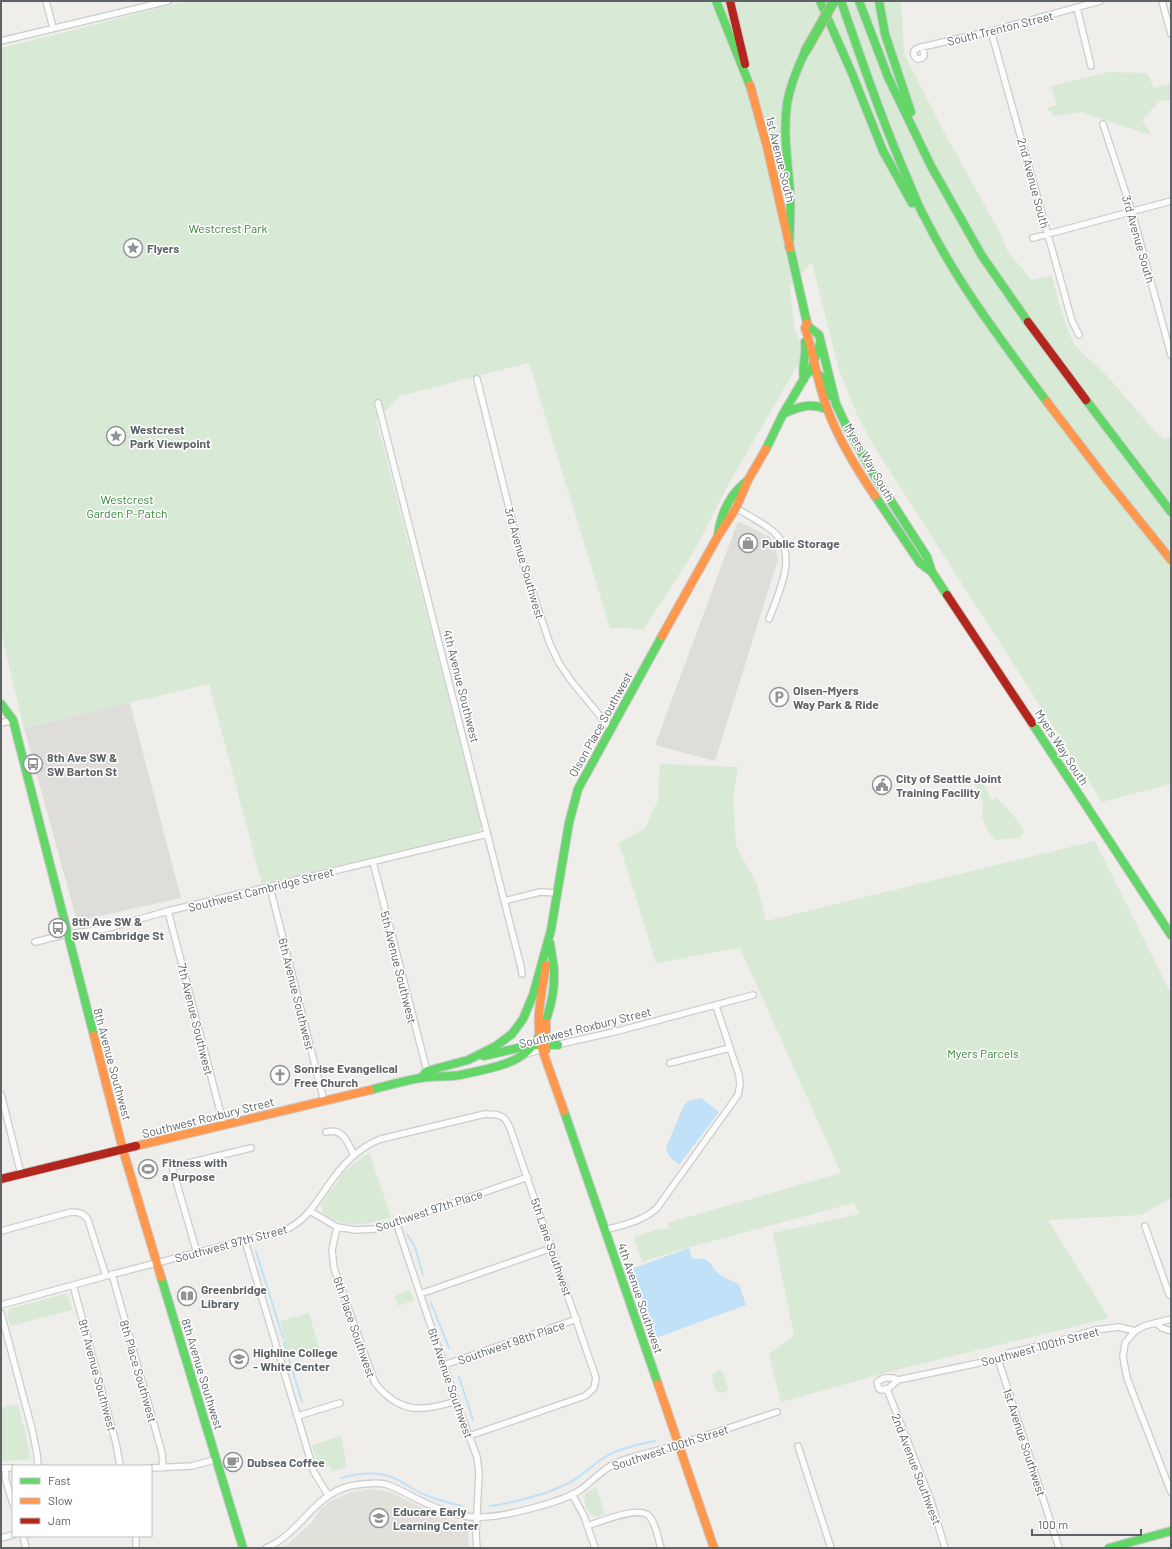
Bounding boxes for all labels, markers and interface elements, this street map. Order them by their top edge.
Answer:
street label: South Trenton Street [945,8,1055,48]
street label: 1st Avenue South [764,115,798,203]
street label: 2nd Avenue South [1015,136,1053,230]
street label: 3rd Avenue South [1120,193,1158,285]
park label: Westcrest Park [188,221,268,235]
place icon: Flyers [122,237,144,259]
place label: Flyers [147,241,179,255]
street label: Myers Way South [842,421,898,503]
place label: Westcrest Park Viewpoint [130,422,211,450]
place icon: Westcrest Park Viewpoint [105,425,127,447]
park label: Westcrest Garden P-Patch [86,492,168,520]
street label: 3rd Avenue Southwest [502,506,548,620]
shop icon: Public Storage [737,532,759,554]
place label: Public Storage [762,536,840,550]
street label: 4th Avenue Southwest [441,628,483,744]
street label: Olson Place Southwest [565,669,635,779]
place label: Olsen-Myers Way Park & Ride [793,683,879,711]
parking icon: Olsen-Myers Way Park & Ride [768,686,790,708]
street label: Myers Way South [1032,706,1092,788]
place label: 8th Ave SW & SW Barton St [47,750,118,778]
bus stop icon: 8th Ave SW & SW Barton St [22,753,44,775]
place label: City of Seattle Joint Training Facility [896,771,1002,799]
public building icon: City of Seattle Joint Training Facility [871,774,893,796]
street label: Southwest Cambridge Street [187,864,335,914]
street label: 5th Avenue Southwest [378,909,420,1025]
place label: 8th Ave SW & SW Cambridge St [72,914,164,942]
bus stop icon: 8th Ave SW & SW Cambridge St [47,917,69,939]
street label: 6th Avenue Southwest [276,936,318,1052]
street label: 7th Avenue Southwest [175,961,217,1077]
street label: Southwest Roxbury Street [517,1004,653,1050]
street label: 8th Avenue Southwest [91,1006,135,1122]
park label: Myers Parcels [947,1046,1019,1060]
place label: Sonrise Evangelical Free Church [294,1061,398,1089]
church icon: Sonrise Evangelical Free Church [269,1064,291,1086]
street label: Southwest Roxbury Street [140,1094,276,1140]
place label: Fitness with a Purpose [162,1155,227,1183]
sports icon: Fitness with a Purpose [137,1158,159,1180]
street label: Southwest 97th Place [374,1186,484,1234]
street label: 5th Lane Southwest [529,1196,575,1298]
street label: Southwest 97th Street [173,1221,289,1265]
street label: 4th Avenue Southwest [616,1241,666,1355]
street label: 6th Place Southwest [331,1275,379,1379]
place label: Greenbridge Library [201,1282,267,1310]
library icon: Greenbridge Library [176,1285,198,1307]
street label: 9th Avenue Southwest [76,1317,120,1433]
street label: 8th Avenue Southwest [179,1317,227,1431]
street label: Southwest 98th Place [456,1317,566,1367]
street label: 8th Place Southwest [118,1318,160,1424]
street label: Southwest 100th Street [979,1323,1101,1369]
street label: 6th Avenue Southwest [426,1326,476,1440]
place label: Highline College - White Center [253,1345,338,1373]
school or university icon: Highline College - White Center [228,1348,250,1370]
street label: 1st Avenue Southwest [1001,1386,1049,1498]
street label: 2nd Avenue Southwest [889,1411,945,1527]
street label: Southwest 100th Street [610,1422,730,1472]
cafe icon: Dubsea Coffee [222,1451,244,1473]
place label: Dubsea Coffee [247,1455,325,1469]
legend [12,1465,152,1537]
text: Fast [48,1473,71,1487]
text: Slow [48,1493,73,1507]
place label: Educare Early Learning Center [393,1504,479,1532]
school or university icon: Educare Early Learning Center [368,1507,390,1529]
scale bar [1032,1511,1141,1537]
text: Jam [48,1513,71,1527]
text: 100 m [1038,1517,1068,1531]

